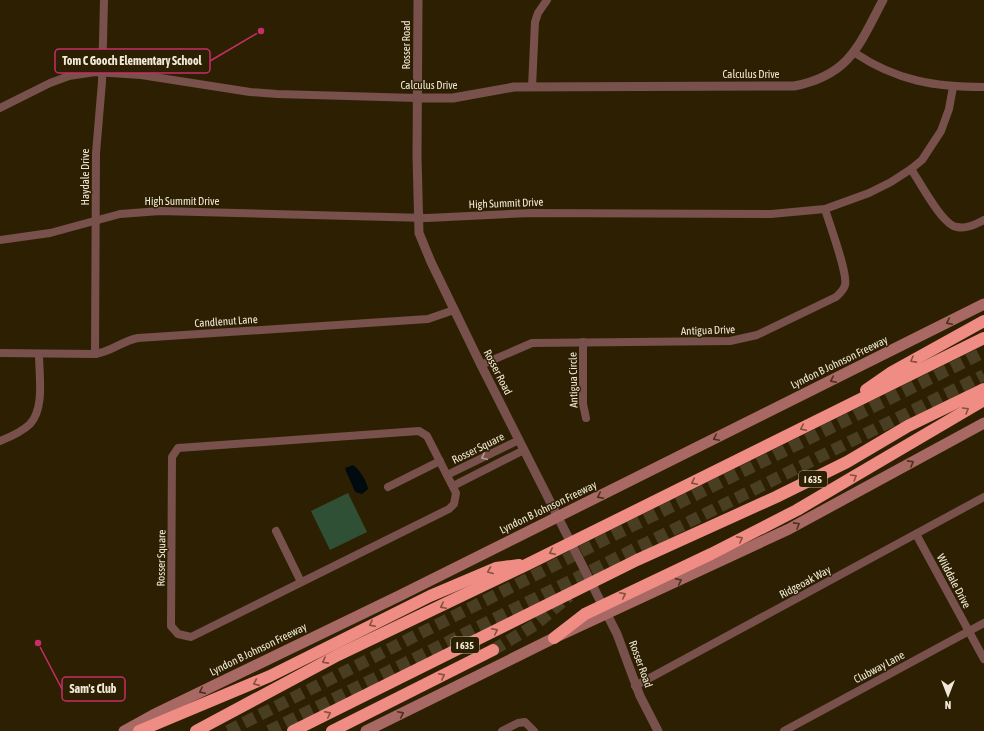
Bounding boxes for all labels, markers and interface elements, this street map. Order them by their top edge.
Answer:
street label: Rosser Road [400,20,412,70]
callout: Tom C Gooch Elementary School [55,49,210,73]
text: Tom C Gooch Elementary School [62,54,203,68]
street label: Calculus Drive [722,68,780,80]
street label: Calculus Drive [400,79,458,91]
street label: Haydale Drive [79,149,91,205]
street label: High Summit Drive [145,195,219,207]
street label: High Summit Drive [468,196,544,210]
street label: Candlenut Lane [194,313,258,329]
one-way arrow [946,317,953,325]
street label: Antigua Drive [681,323,735,337]
street label: Lyndon B Johnson Freeway [789,333,890,391]
street label: Rosser Road [481,347,515,397]
street label: Antigua Circle [567,352,579,408]
one-way arrow [910,356,917,363]
one-way arrow [829,375,837,383]
one-way arrow [962,408,969,415]
one-way arrow [800,423,807,431]
street label: Rosser Square [450,430,506,466]
one-way arrow [713,433,721,441]
one-way arrow [481,452,489,460]
one-way arrow [907,460,914,468]
road number: I 635 [799,471,827,487]
one-way arrow [850,474,857,481]
one-way arrow [690,477,698,485]
street label: Lyndon B Johnson Freeway [498,478,599,536]
one-way arrow [597,491,604,498]
one-way arrow [792,522,800,530]
street label: Rosser Square [155,530,167,586]
one-way arrow [736,536,743,544]
one-way arrow [549,548,556,555]
street label: Wilddale Drive [935,552,973,610]
street label: Ridgeoak Way [777,563,833,601]
one-way arrow [487,566,494,574]
one-way arrow [675,578,683,586]
one-way arrow [619,592,626,600]
one-way arrow [440,601,447,609]
one-way arrow [369,619,376,627]
street label: Lyndon B Johnson Freeway [208,620,309,678]
one-way arrow [491,628,498,636]
road number: I 635 [451,637,479,653]
street label: Rosser Road [627,639,655,689]
street label: Clubway Lane [852,649,906,685]
one-way arrow [322,657,330,664]
one-way arrow [438,673,445,681]
north arrow [928,675,968,715]
callout: Sam's Club [62,677,125,701]
one-way arrow [252,678,259,686]
text: Sam's Club [70,682,117,696]
one-way arrow [199,686,206,694]
text: N [945,699,951,711]
one-way arrow [324,711,332,719]
one-way arrow [396,711,404,719]

